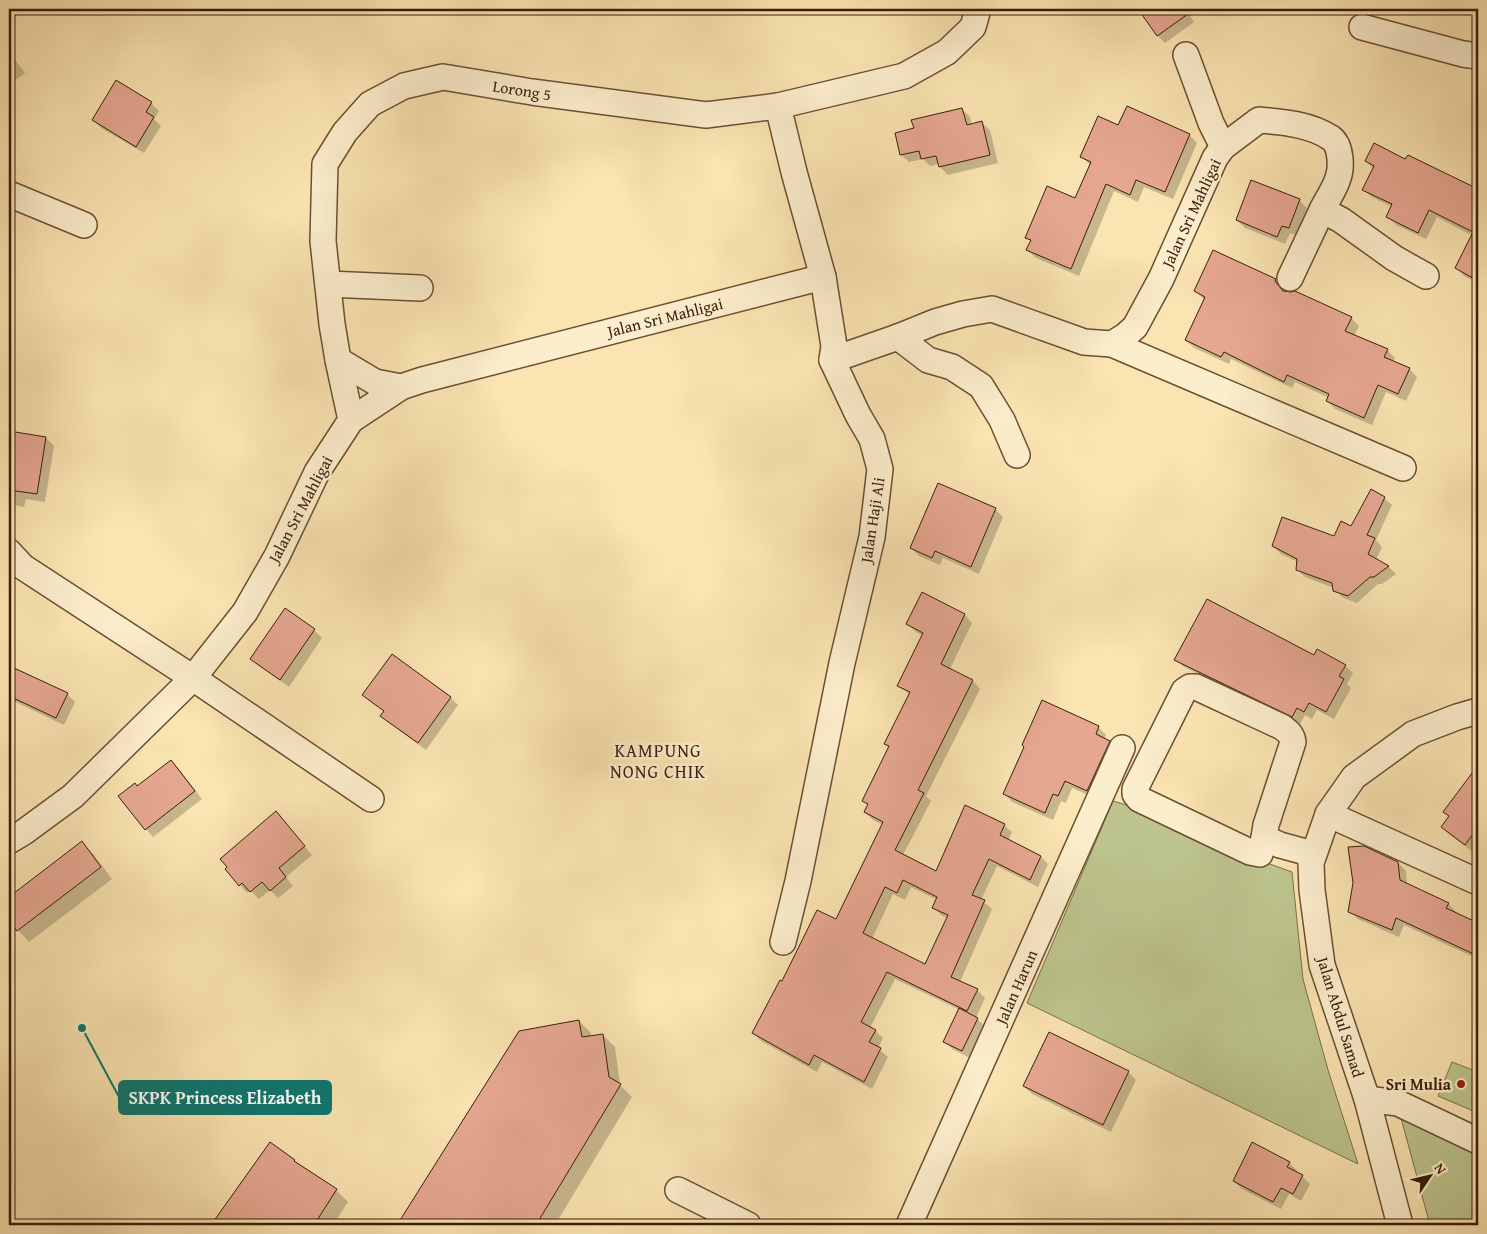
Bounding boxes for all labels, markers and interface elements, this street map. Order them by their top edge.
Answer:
street label: Lorong 5 [491,74,553,106]
street label: Jalan Sri Mahligai [1154,154,1227,273]
street label: Jalan Sri Mahligai [603,291,726,343]
street label: Jalan Sri Mahligai [261,451,339,569]
street label: Jalan Haji Ali [853,475,891,566]
district label: KAMPUNG NONG CHIK [610,737,706,785]
street label: Jalan Harun [988,946,1043,1030]
street label: Jalan Abdul Samad [1311,952,1371,1081]
place label: Sri Mulia [1386,1072,1452,1096]
marker: Sri Mulia [1455,1078,1467,1090]
callout: SKPK Princess Elizabeth [119,1081,331,1114]
text: SKPK Princess Elizabeth [129,1084,322,1111]
north arrow [1404,1152,1454,1202]
text: N [1430,1159,1452,1179]

